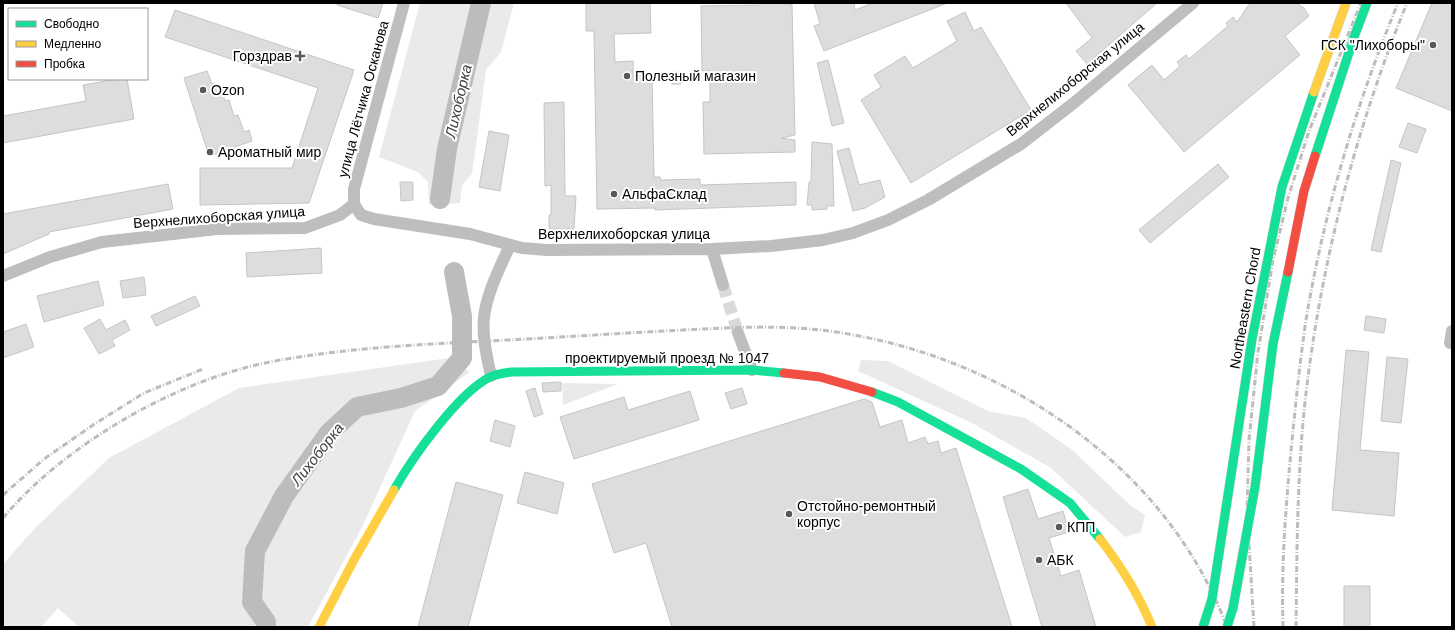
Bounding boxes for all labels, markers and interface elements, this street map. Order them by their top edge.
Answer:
legend [8,8,148,80]
text: Свободно [44,17,99,31]
street label: Верхнелихоборская улица [1003,18,1147,139]
street label: улица Лётчика Осканова [334,19,392,179]
text: Медленно [44,37,101,51]
place label: ГСК "Лихоборы" [1321,37,1425,53]
marker: ГСК "Лихоборы" [1428,40,1438,50]
place label: Горздрав [233,48,292,64]
marker: Горздрав [295,51,305,61]
text: Пробка [44,57,85,71]
water label: Лихоборка [441,63,475,140]
place label: Полезный магазин [635,68,756,84]
marker: Полезный магазин [622,71,632,81]
place label: Ozon [211,82,244,98]
marker: Ozon [198,85,208,95]
place label: Ароматный мир [218,144,321,160]
marker: Ароматный мир [205,147,215,157]
place label: АльфаСклад [622,186,707,202]
marker: АльфаСклад [609,189,619,199]
street label: Верхнелихоборская улица [133,203,306,231]
street label: Верхнелихоборская улица [538,226,710,242]
street label: Northeastern Chord [1226,246,1264,370]
street label: проектируемый проезд № 1047 [565,350,769,366]
water label: Лихоборка [287,419,347,490]
place label: Отстойно-ремонтный корпус [797,498,936,530]
marker: Отстойно-ремонтный корпус [784,509,794,519]
place label: КПП [1067,519,1095,535]
marker: КПП [1054,522,1064,532]
place label: АБК [1047,552,1075,568]
marker: АБК [1034,555,1044,565]

